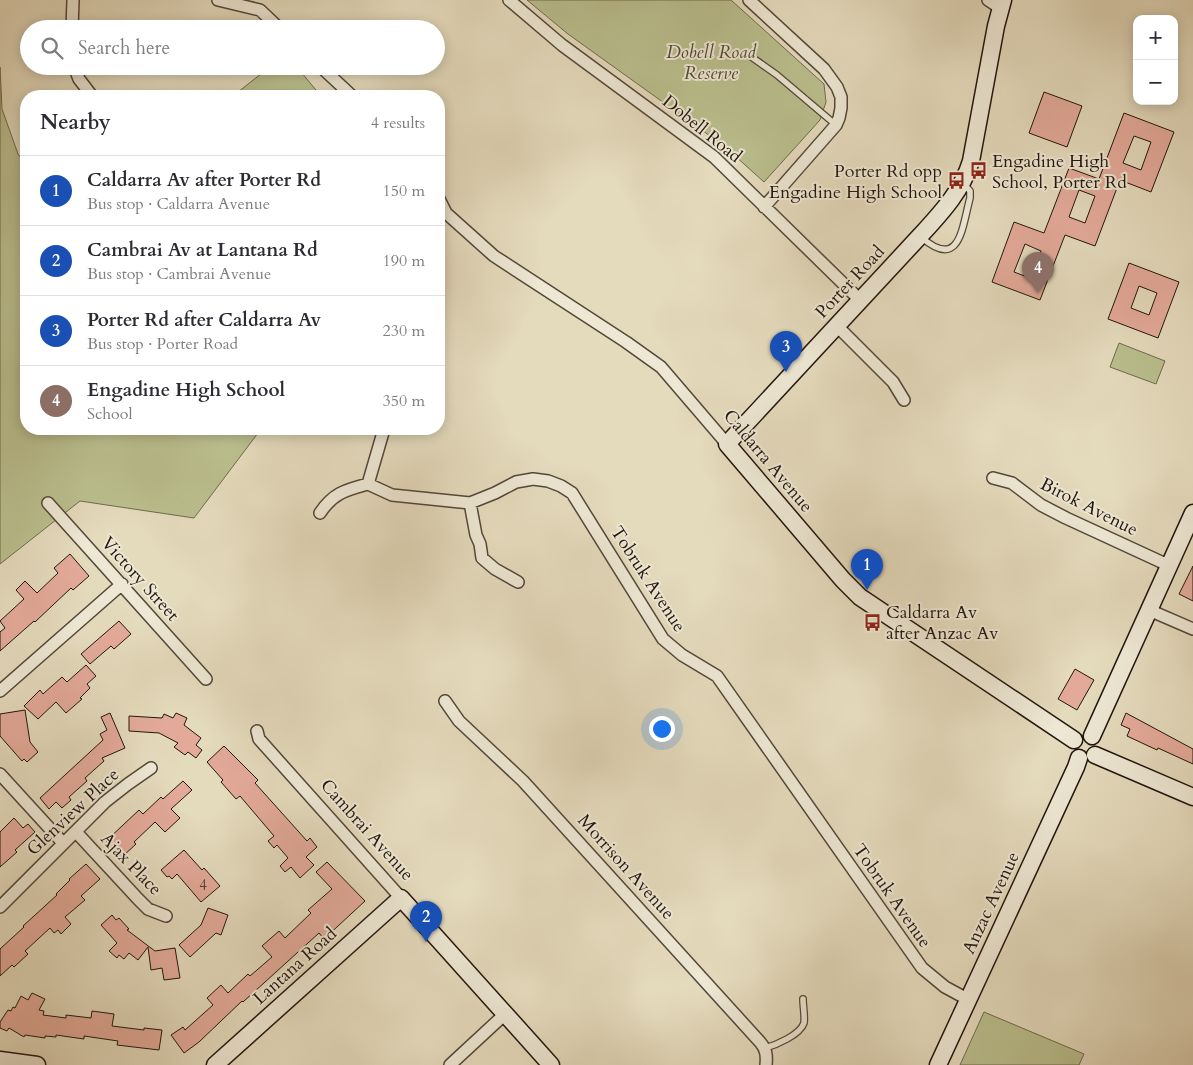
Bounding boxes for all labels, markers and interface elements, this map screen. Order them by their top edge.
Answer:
map controls [1133,15,1178,105]
button: + [1133,15,1178,60]
search box [20,20,445,75]
icon: search [38,34,66,62]
text: Search here [78,35,170,61]
park label: Dobell Road Reserve [666,40,757,86]
button: − [1133,60,1178,105]
street label: Dobell Road [657,89,747,169]
text: Nearby [40,108,111,137]
text: 4 results [371,112,425,134]
place label: Engadine High School, Porter Rd [992,149,1127,195]
place label: Porter Rd opp Engadine High School [769,159,942,205]
bus stop icon: Engadine High School, Porter Rd [968,161,988,181]
text: Caldarra Av after Porter Rd [87,167,321,193]
bus stop icon: Porter Rd opp Engadine High School [946,171,966,191]
text: 1 [52,180,60,202]
text: 150 m [383,180,425,202]
text: Bus stop · Caldarra Avenue [87,193,270,215]
text: Cambrai Av at Lantana Rd [87,237,318,263]
street label: Porter Road [810,240,891,324]
text: 2 [52,250,60,272]
text: 190 m [383,250,425,272]
pin: 4 [1022,252,1054,293]
text: Bus stop · Cambrai Avenue [87,263,271,285]
text: Porter Rd after Caldarra Av [87,307,321,333]
text: 3 [52,320,60,342]
text: 230 m [383,320,425,342]
pin: 3 [770,331,802,372]
text: Bus stop · Porter Road [87,333,238,355]
text: Engadine High School [87,377,285,403]
text: 4 [52,390,60,412]
text: 350 m [383,390,425,412]
text: School [87,403,132,425]
street label: Caldarra Avenue [717,404,819,518]
street label: Birok Avenue [1036,472,1142,542]
street label: Tobruk Avenue [604,521,692,637]
street label: Victory Street [95,531,185,627]
pin: 1 [851,549,883,590]
place label: Caldarra Av after Anzac Av [886,600,999,646]
bus stop icon: Caldarra Av after Anzac Av [862,612,882,632]
your location [649,716,675,742]
street label: Glenview Place [21,763,125,861]
street label: Cambrai Avenue [315,774,419,886]
street label: Morrison Avenue [572,809,680,925]
street label: Ajax Place [95,827,167,901]
street label: Tobruk Avenue [847,839,937,953]
street label: Anzac Avenue [956,848,1026,958]
house number: 4 [199,875,207,895]
pin: 2 [410,901,442,942]
street label: Lantana Road [248,921,343,1010]

